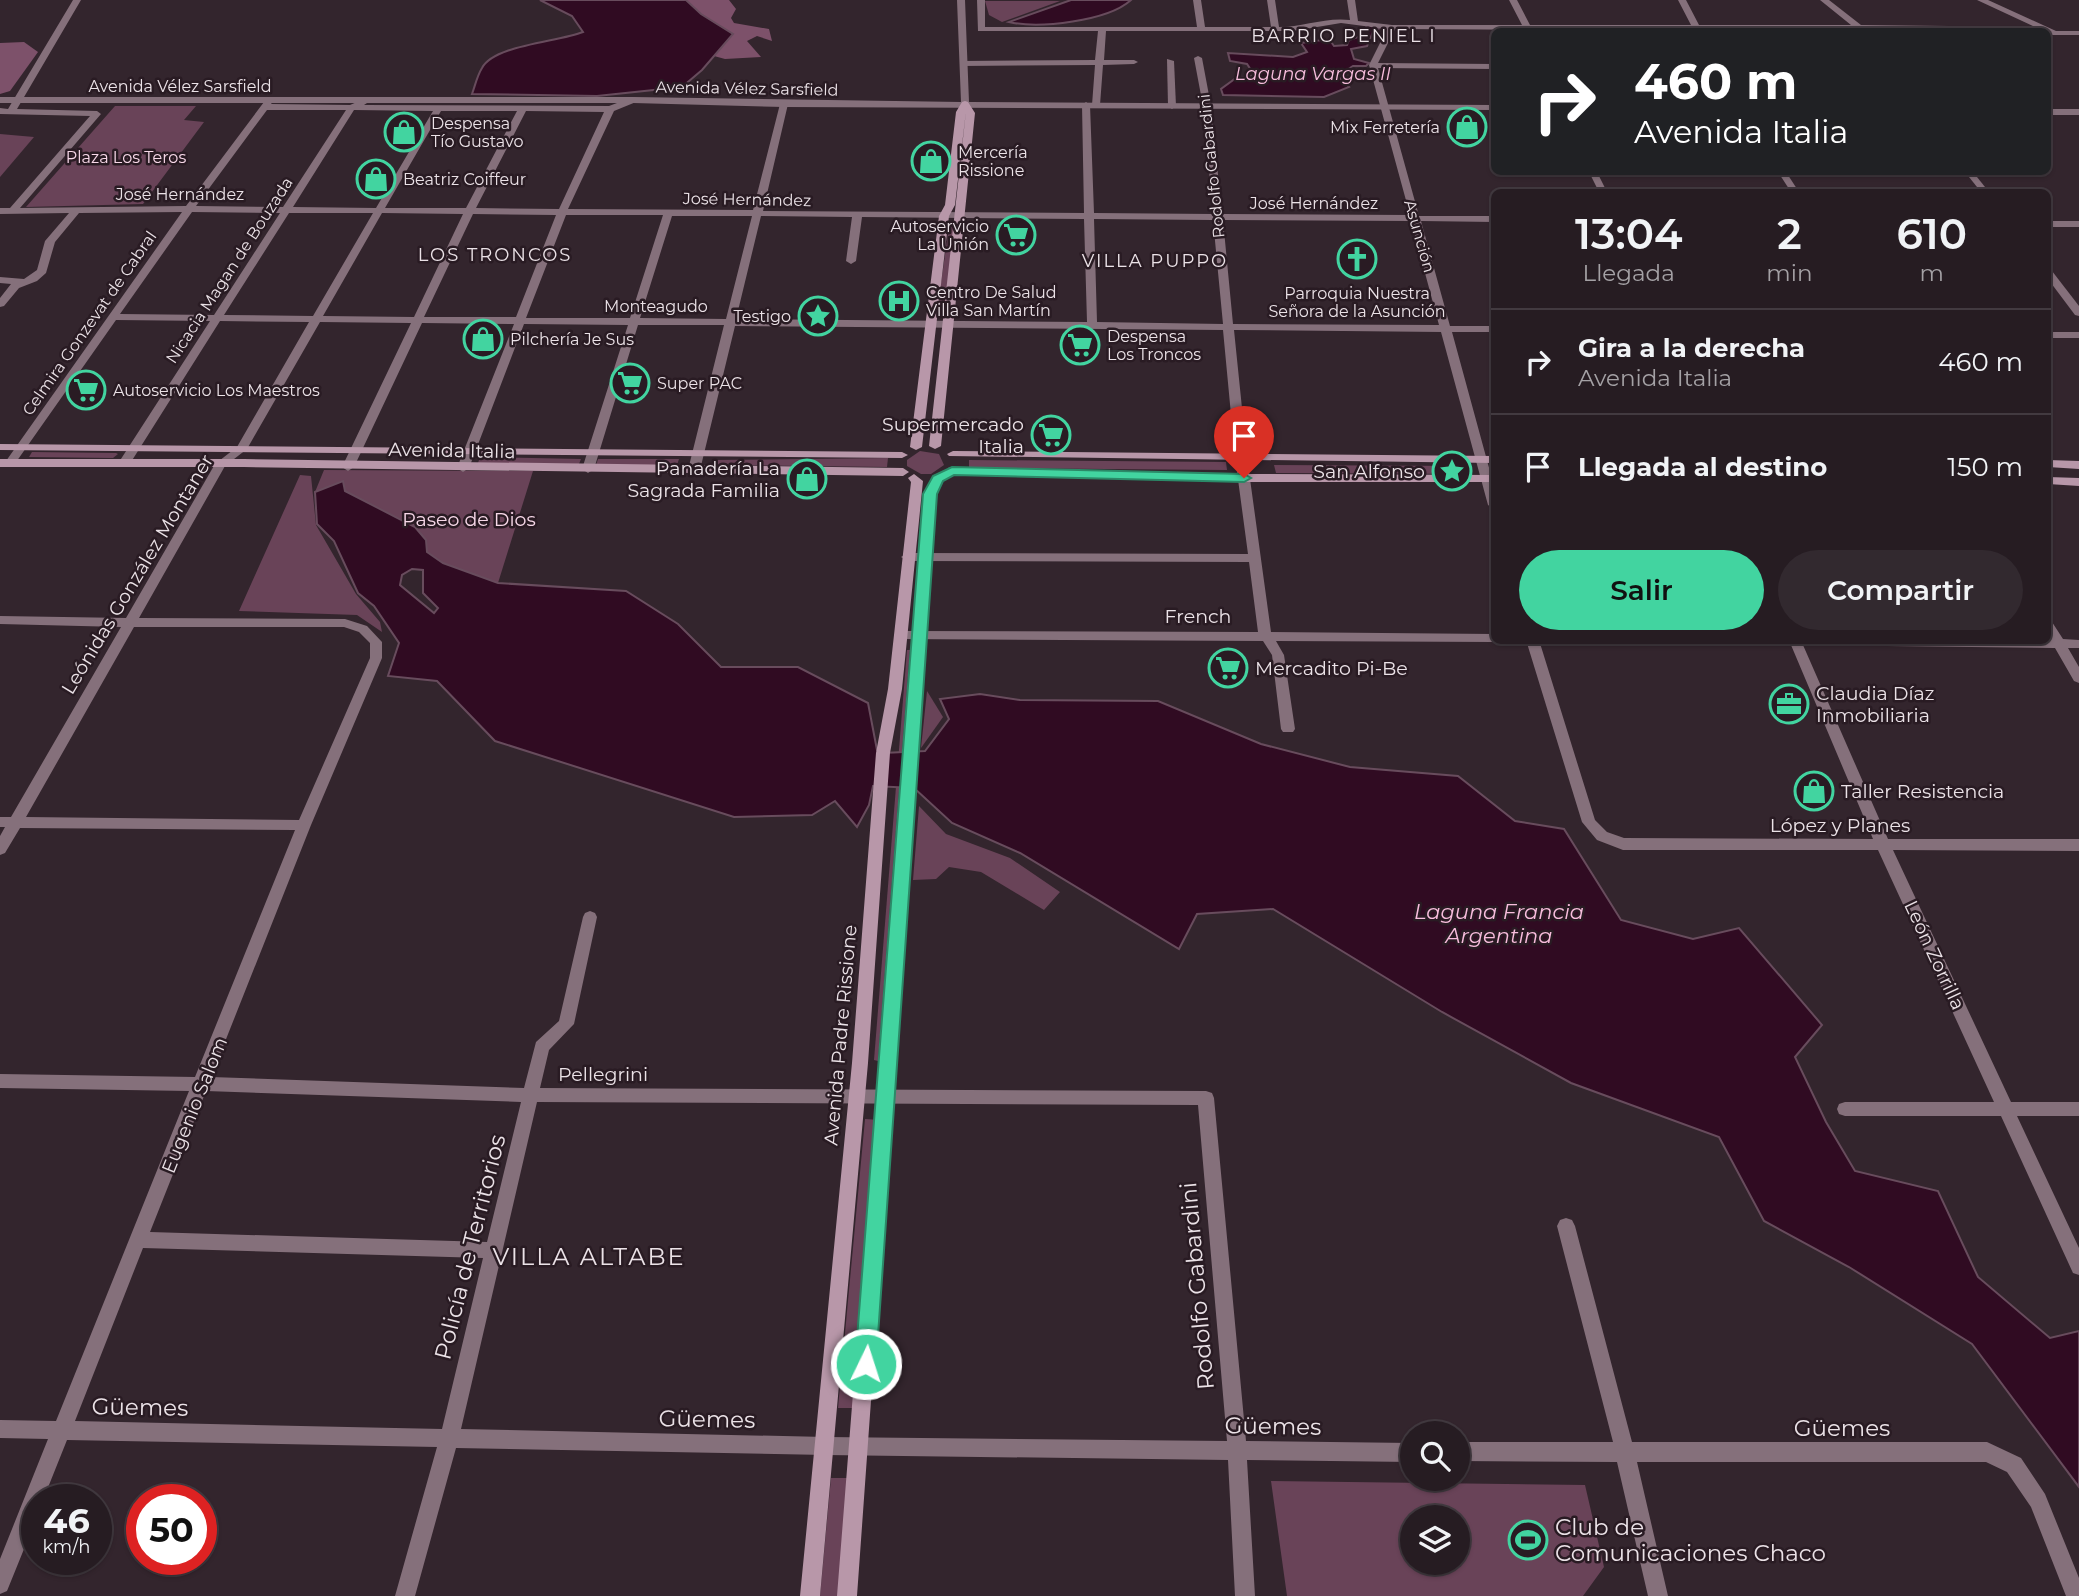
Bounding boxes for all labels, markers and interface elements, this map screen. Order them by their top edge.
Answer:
district label: BARRIO PENIEL I [1251,25,1437,47]
text: 460 m [1634,52,1798,111]
icon: right [1519,56,1610,147]
water label: Laguna Vargas II [1235,63,1391,85]
street label: Avenida Vélez Sarsfield [89,77,272,96]
street label: Avenida Vélez Sarsfield [655,77,839,100]
street label: Rodolfo Gabardini [1194,93,1229,239]
shop icon: Mix Ferretería [1446,106,1488,148]
shop icon: Despensa Tío Gustavo [383,111,425,153]
text: Avenida Italia [1634,112,1849,151]
place label: Despensa Tío Gustavo [431,114,524,151]
place label: Mix Ferretería [1330,118,1440,137]
shop icon: Mercería Rissione [910,140,952,182]
place label: Mercería Rissione [958,143,1028,180]
park label: Plaza Los Teros [66,148,186,167]
shop icon: Beatriz Coiffeur [355,158,397,200]
place label: Beatriz Coiffeur [403,170,526,189]
street label: Nicacia Magan de Bouzada [162,174,297,367]
street label: José Hernández [115,185,244,204]
street label: José Hernández [682,189,811,210]
street label: José Hernández [1249,194,1378,213]
street label: Asunción [1400,198,1439,275]
text: 13:04 [1575,208,1682,260]
text: 2 [1777,208,1802,260]
text: 610 [1896,208,1967,260]
supermarket icon: Autoservicio La Unión [995,214,1037,256]
place label: Autoservicio La Unión [890,217,989,254]
street label: Celmira Gonzevat de Cabral [18,227,160,419]
church icon: Parroquia Nuestra Señora de la Asunción [1336,238,1378,280]
district label: LOS TRONCOS [418,244,572,266]
district label: VILLA PUPPO [1082,250,1228,272]
text: Llegada [1583,259,1675,287]
text: min [1766,259,1813,287]
text: m [1920,259,1944,287]
hospital icon: Centro De Salud Villa San Martín [878,280,920,322]
place label: Centro De Salud Villa San Martín [926,283,1057,320]
place label: Parroquia Nuestra Señora de la Asunción [1268,284,1446,321]
place icon: Testigo [797,295,839,337]
street label: Monteagudo [604,297,708,316]
place label: Testigo [733,307,791,326]
shop icon: Pilchería Je Sus [462,318,504,360]
supermarket icon: Despensa Los Troncos [1059,324,1101,366]
place label: Despensa Los Troncos [1107,327,1201,364]
place label: Pilchería Je Sus [510,330,634,349]
text: Gira a la derecha [1578,332,1805,364]
icon: right [1519,343,1557,381]
text: 460 m [1938,346,2023,378]
supermarket icon: Super PAC [609,362,651,404]
text: Avenida Italia [1578,364,1732,392]
supermarket icon: Autoservicio Los Maestros [65,369,107,411]
place label: Super PAC [657,374,742,393]
place label: Autoservicio Los Maestros [113,381,320,400]
pin [1214,406,1274,478]
place label: Supermercado Italia [882,413,1024,458]
supermarket icon: Supermercado Italia [1030,414,1072,456]
icon: arrive [1225,417,1263,455]
street label: Avenida Italia [388,438,516,463]
icon: arrive [1519,448,1557,486]
street label: Leónidas González Montaner [57,450,218,698]
place icon: San Alfonso [1431,450,1473,492]
text: Llegada al destino [1578,451,1827,483]
text: 150 m [1947,451,2023,483]
place label: Panadería La Sagrada Familia [627,457,780,502]
shop icon: Panadería La Sagrada Familia [786,458,828,500]
place label: San Alfonso [1313,460,1425,483]
park label: Paseo de Dios [402,508,536,531]
button: Salir [1519,550,1764,630]
button: Compartir [1778,550,2023,630]
street label: French [1165,605,1231,628]
supermarket icon: Mercadito Pi-Be [1207,647,1249,689]
place label: Mercadito Pi-Be [1255,657,1408,680]
place label: Claudia Díaz Inmobiliaria [1816,682,1934,727]
office icon: Claudia Díaz Inmobiliaria [1768,683,1810,725]
shop icon: Taller Resistencia [1793,770,1835,812]
place label: Taller Resistencia [1841,780,2004,803]
street label: López y Planes [1770,814,1910,837]
street label: León Zorrilla [1899,897,1970,1013]
water label: Laguna Francia Argentina [1414,899,1584,948]
street label: Avenida Padre Rissione [819,924,862,1146]
street label: Eugenio Salom [157,1034,232,1177]
street label: Pellegrini [558,1063,648,1086]
street label: Policía de Territorios [428,1131,512,1363]
street label: Rodolfo Gabardini [1174,1181,1220,1391]
district label: VILLA ALTABE [492,1242,686,1271]
position arrow [829,1327,903,1401]
street label: Güemes [91,1392,189,1422]
street label: Güemes [658,1404,756,1434]
street label: Güemes [1224,1411,1322,1441]
street label: Güemes [1794,1414,1890,1442]
map controls [1400,1421,1470,1575]
button: search [1400,1421,1470,1491]
speed limit sign: 50 [126,1484,217,1575]
text: 46 [43,1499,90,1542]
button: layers [1400,1505,1470,1575]
place label: Club de Comunicaciones Chaco [1555,1513,1826,1567]
sports icon: Club de Comunicaciones Chaco [1507,1519,1549,1561]
text: km/h [42,1536,91,1558]

